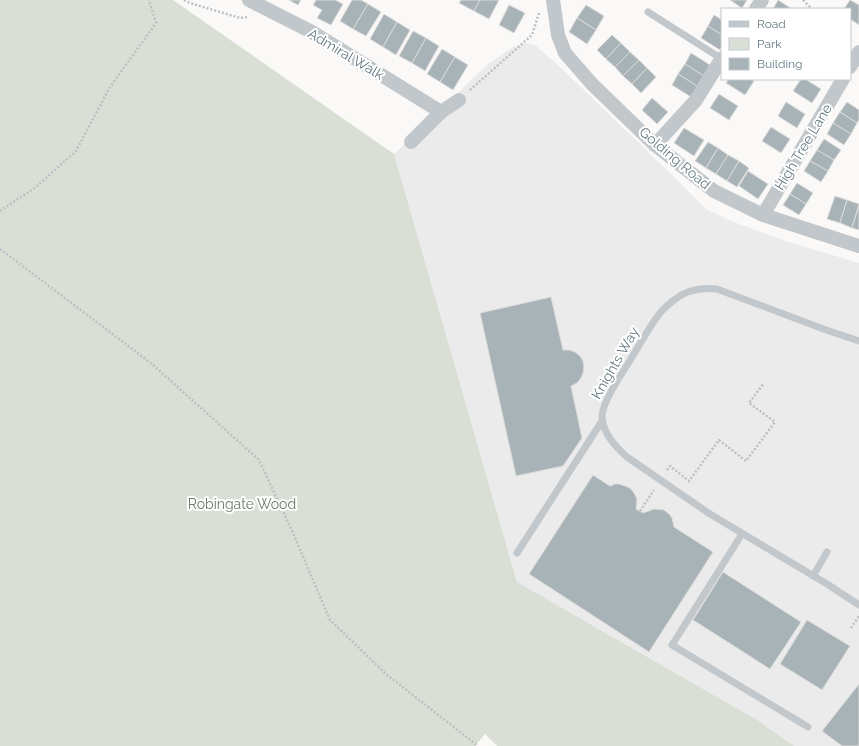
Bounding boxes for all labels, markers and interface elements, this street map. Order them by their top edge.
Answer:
legend [721,8,851,80]
text: Road [757,17,786,31]
street label: Admiral Walk [305,25,387,83]
text: Park [757,37,782,51]
text: Building [757,57,803,71]
street label: High Tree Lane [771,101,835,193]
street label: Golding Road [636,124,714,192]
street label: Knights Way [588,324,642,402]
park label: Robingate Wood [188,496,296,512]

